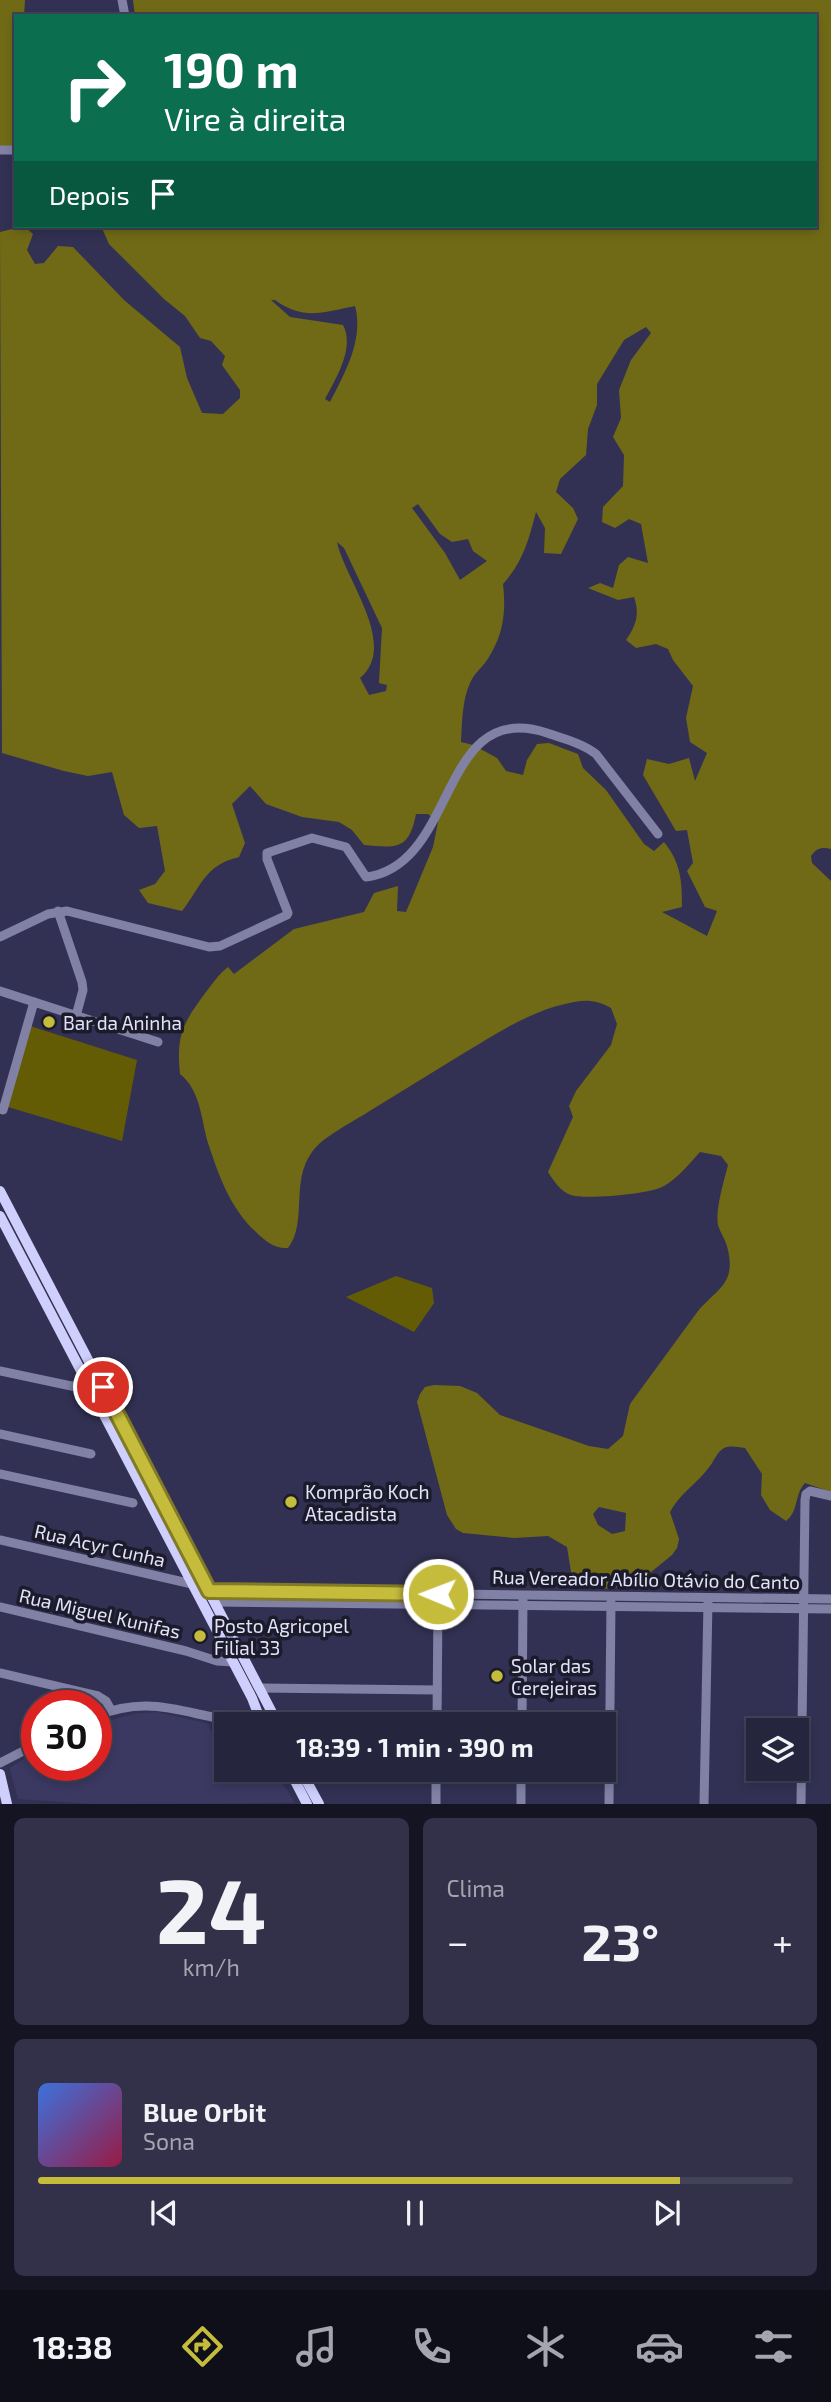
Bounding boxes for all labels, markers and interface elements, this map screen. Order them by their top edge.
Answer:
text: 190 m [164,39,299,98]
icon: right [49,42,140,133]
text: Vire à direita [164,99,346,137]
icon: arrive [144,175,182,213]
text: Depois [49,179,130,210]
place label: Bar da Aninha [63,1011,182,1034]
marker: Bar da Aninha [41,1014,57,1030]
pin [73,1357,133,1417]
icon: arrive [84,1368,122,1406]
place label: Komprão Koch Atacadista [305,1480,430,1525]
marker: Komprão Koch Atacadista [283,1494,299,1510]
street label: Rua Acyr Cunha [32,1519,168,1571]
position arrow [401,1557,475,1631]
street label: Rua Vereador Abílio Otávio do Canto [492,1565,800,1593]
street label: Rua Miguel Kunifas [17,1583,183,1643]
place label: Posto Agricopel Filial 33 [214,1614,349,1659]
marker: Posto Agricopel Filial 33 [192,1628,208,1644]
place label: Solar das Cerejeiras [511,1654,597,1699]
marker: Solar das Cerejeiras [489,1668,505,1684]
speed limit sign: 30 [21,1690,112,1781]
map controls [746,1718,809,1781]
button: layers [746,1718,809,1781]
text: 18:39 · 1 min · 390 m [296,1731,534,1762]
text: 24 [156,1853,267,1962]
text: Clima [447,1874,505,1902]
text: 23° [582,1909,659,1971]
text: − [447,1918,469,1964]
text: + [772,1918,793,1964]
text: km/h [183,1953,240,1981]
text: Blue Orbit [143,2096,266,2127]
text: Sona [143,2127,195,2155]
icon: previous [145,2194,183,2232]
icon: pause [396,2194,434,2232]
icon: next [648,2194,686,2232]
icon: directions [178,2322,227,2371]
icon: music [292,2322,341,2371]
icon: phone [407,2322,456,2371]
icon: climate [521,2322,570,2371]
icon: car [635,2322,684,2371]
icon: filters [749,2322,798,2371]
text: 18:38 [33,2327,113,2365]

